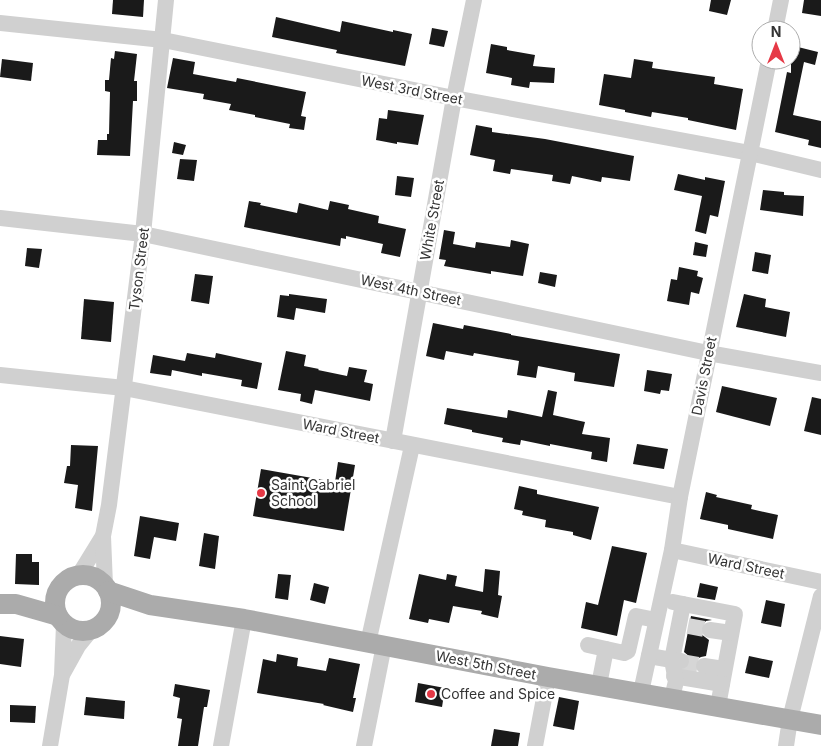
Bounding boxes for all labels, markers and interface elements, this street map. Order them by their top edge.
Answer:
north arrow [751,20,801,70]
text: N [771,23,781,40]
street label: West 3rd Street [360,71,465,108]
street label: White Street [416,178,447,262]
street label: Tyson Street [125,226,152,311]
street label: West 4th Street [359,271,463,309]
street label: Davis Street [688,335,720,417]
street label: Ward Street [301,415,381,446]
place label: Saint Gabriel School [271,476,355,509]
marker: Saint Gabriel School [255,487,267,499]
street label: Ward Street [706,549,786,582]
street label: West 5th Street [434,646,538,683]
place label: Coffee and Spice [441,685,555,702]
marker: Coffee and Spice [425,688,437,700]

